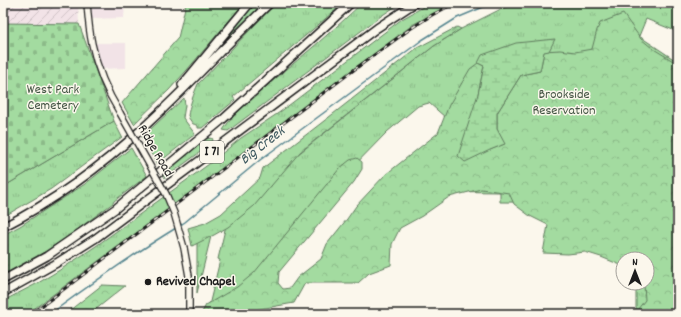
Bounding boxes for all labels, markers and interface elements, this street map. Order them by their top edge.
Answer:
park label: West Park Cemetery [27,80,79,116]
park label: Brookside Reservation [532,85,596,121]
water label: Big Creek [236,120,292,171]
street label: Ridge Road [132,121,178,181]
road number: I 71 [200,141,224,163]
north arrow [615,251,655,291]
text: N [632,255,638,271]
place label: Revived Chapel [156,272,236,292]
marker: Revived Chapel [143,277,153,287]

